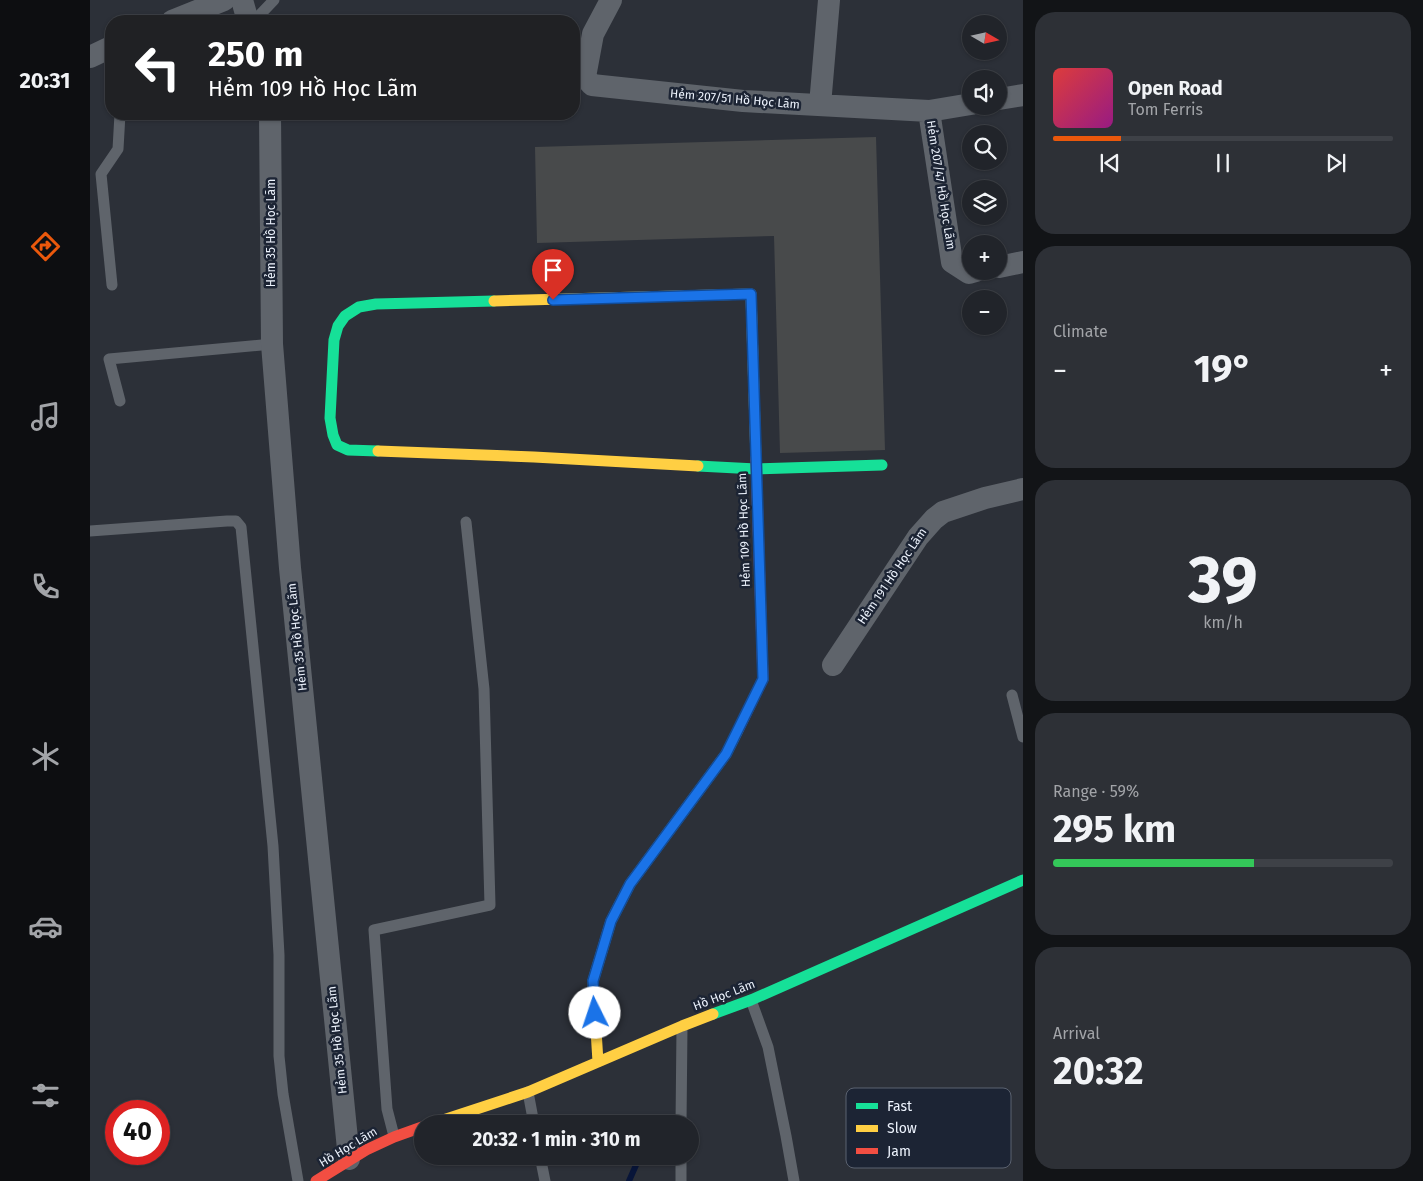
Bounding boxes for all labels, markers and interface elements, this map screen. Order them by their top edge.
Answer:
north arrow [962,15,1008,60]
map controls [962,15,1007,335]
text: 250 m [208,33,303,75]
icon: left [125,35,190,100]
text: 20:31 [19,67,71,94]
button: sound [962,70,1007,115]
text: Hẻm 109 Hồ Học Lãm [208,75,418,102]
text: Open Road [1128,77,1223,100]
street label: Hẻm 207/51 Hồ Học Lãm [669,85,801,112]
text: Tom Ferris [1128,100,1203,119]
street label: Hẻm 207/47 Hồ Học Lãm [924,119,959,251]
button: search [962,125,1007,170]
icon: previous [1096,149,1124,177]
icon: pause [1209,149,1237,177]
icon: next [1322,149,1350,177]
street label: Hẻm 35 Hồ Học Lãm [263,179,278,287]
button: layers [962,180,1007,225]
icon: directions [28,229,63,264]
button: + [962,235,1007,280]
pin [532,249,574,300]
icon: arrive [539,256,567,284]
button: − [962,290,1007,335]
text: Climate [1053,322,1108,341]
text: 19° [1194,346,1252,392]
text: − [1053,354,1067,387]
text: + [1379,354,1393,387]
icon: music [28,399,63,434]
street label: Hẻm 109 Hồ Học Lãm [734,473,753,588]
street label: Hẻm 191 Hồ Học Lãm [854,525,929,627]
text: 39 [1188,541,1258,619]
icon: phone [28,569,63,604]
street label: Hẻm 35 Hồ Học Lãm [283,582,310,692]
text: km/h [1203,613,1243,632]
icon: climate [28,739,63,774]
text: Range · 59% [1053,782,1139,801]
text: 295 km [1053,806,1176,852]
icon: car [28,909,63,944]
street label: Hồ Học Lãm [691,976,757,1013]
street label: Hẻm 35 Hồ Học Lãm [323,985,350,1095]
position arrow [568,986,620,1038]
text: Arrival [1053,1024,1100,1043]
text: 20:32 [1053,1048,1144,1094]
icon: filters [28,1078,63,1113]
legend [846,1088,1011,1168]
text: Fast [887,1098,913,1115]
speed limit sign: 40 [105,1100,170,1165]
text: Slow [887,1120,917,1137]
street label: Hồ Học Lãm [316,1123,380,1170]
text: 20:32 · 1 min · 310 m [472,1128,641,1151]
text: Jam [887,1143,911,1160]

